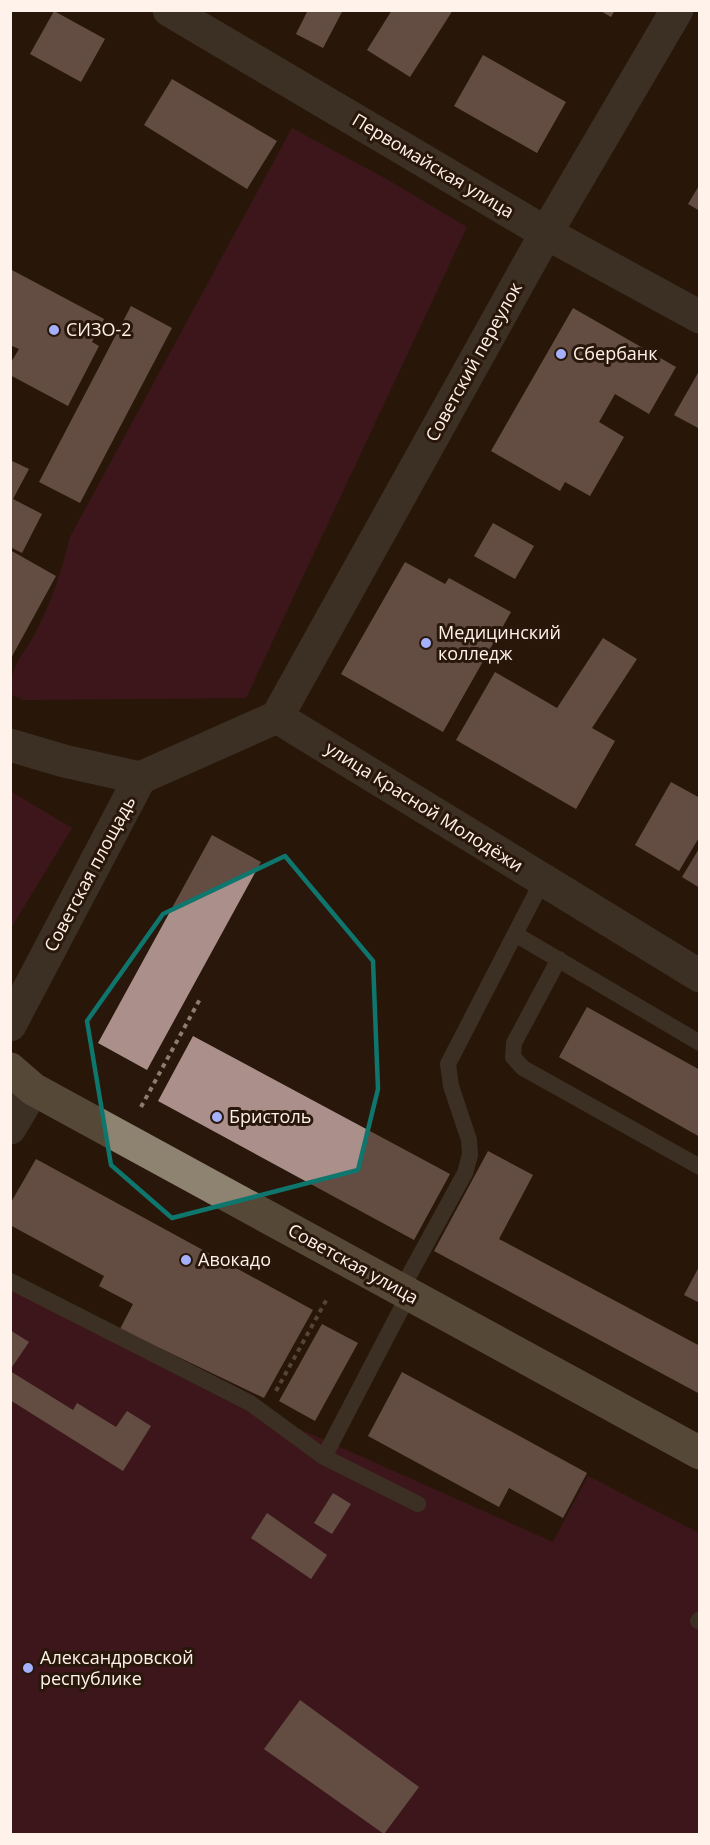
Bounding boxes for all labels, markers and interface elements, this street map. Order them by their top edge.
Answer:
street label: Первомайская улица [348,107,519,223]
street label: Советский переулок [419,277,527,445]
place label: СИЗО-2 [66,317,132,341]
marker: СИЗО-2 [47,323,61,337]
place label: Сбербанк [573,341,658,365]
marker: Сбербанк [554,347,568,361]
place label: Медицинский колледж [438,620,561,665]
marker: Медицинский колледж [419,636,433,650]
street label: улица Красной Молодёжи [321,735,528,877]
street label: Советская площадь [38,791,140,956]
place label: Бристоль [229,1104,311,1128]
marker: Бристоль [210,1110,224,1124]
street label: Советская улица [284,1217,423,1309]
place label: Авокадо [198,1247,271,1271]
marker: Авокадо [179,1253,193,1267]
place label: Александровской республике [40,1645,194,1690]
marker: Александровской республике [21,1661,35,1675]

